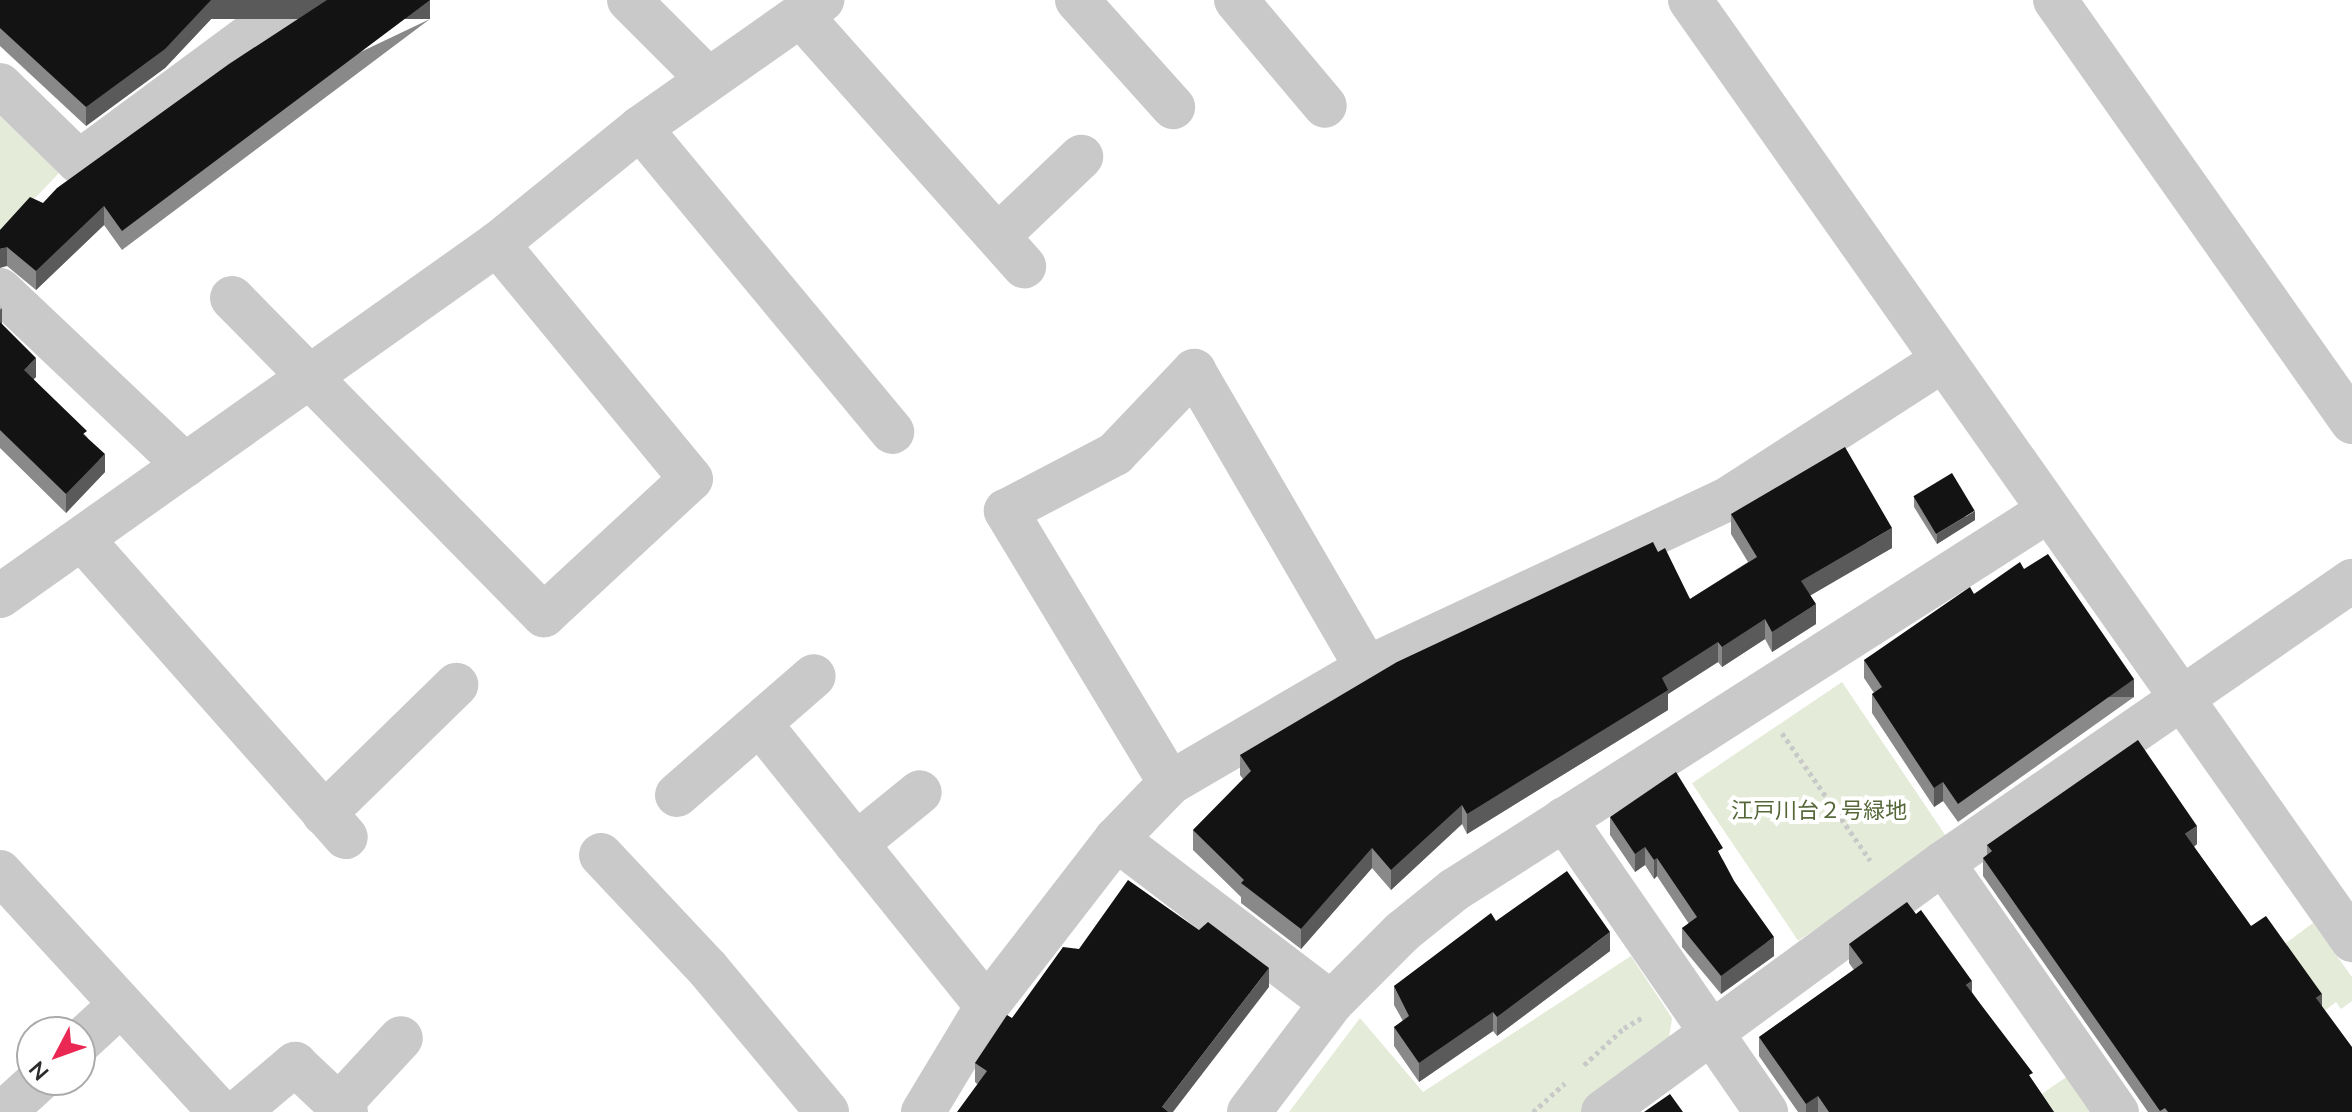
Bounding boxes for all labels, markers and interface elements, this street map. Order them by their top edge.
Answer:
park label: 江戸川台２号緑地 [1731,799,1907,825]
north arrow [16,1016,96,1096]
text: N [23,1054,56,1086]

